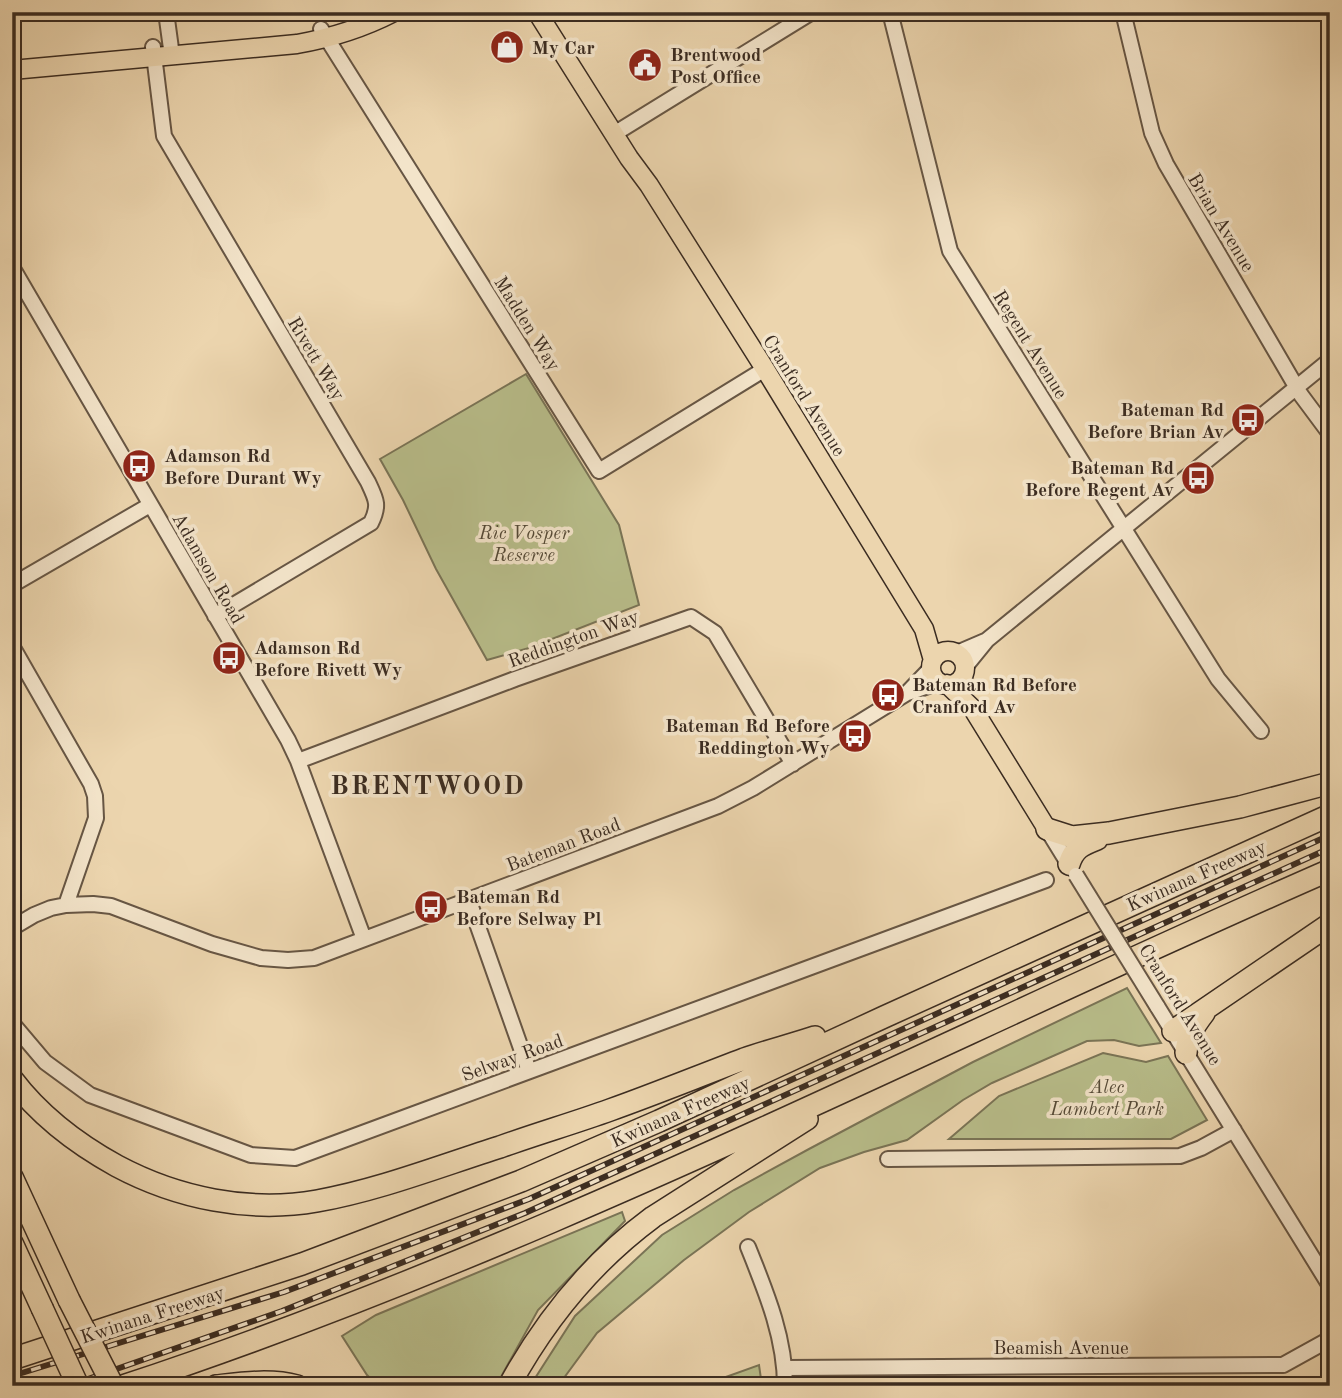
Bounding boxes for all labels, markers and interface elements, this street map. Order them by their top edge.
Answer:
shop icon: My Car [488,28,526,66]
place label: My Car [532,40,595,59]
public building icon: Brentwood Post Office [626,46,664,84]
place label: Brentwood Post Office [670,47,761,88]
street label: Brian Avenue [1183,171,1257,276]
street label: Madden Way [489,274,562,375]
street label: Regent Avenue [988,288,1070,403]
street label: Rivett Way [283,314,347,404]
street label: Cranford Avenue [758,332,848,460]
bus stop icon: Bateman Rd Before Brian Av [1229,401,1267,439]
place label: Bateman Rd Before Brian Av [1087,402,1224,443]
bus stop icon: Adamson Rd Before Durant Wy [120,447,158,485]
place label: Adamson Rd Before Durant Wy [164,448,322,489]
bus stop icon: Bateman Rd Before Regent Av [1179,459,1217,497]
place label: Bateman Rd Before Regent Av [1025,460,1174,501]
street label: Adamson Road [167,511,246,628]
park label: Ric Vosper Reserve [478,525,570,566]
street label: Reddington Way [506,608,642,673]
bus stop icon: Adamson Rd Before Rivett Wy [210,639,248,677]
place label: Adamson Rd Before Rivett Wy [254,640,402,681]
bus stop icon: Bateman Rd Before Cranford Av [869,676,907,714]
place label: Bateman Rd Before Cranford Av [912,677,1077,718]
bus stop icon: Bateman Rd Before Reddington Wy [836,717,874,755]
place label: Bateman Rd Before Reddington Wy [665,718,830,759]
district label: BRENTWOOD [330,774,526,800]
street label: Bateman Road [504,816,624,877]
street label: Kwinana Freeway [1125,838,1270,917]
bus stop icon: Bateman Rd Before Selway Pl [412,888,450,926]
place label: Bateman Rd Before Selway Pl [456,889,601,930]
street label: Cranford Avenue [1134,941,1224,1069]
street label: Selway Road [460,1032,566,1087]
street label: Kwinana Freeway [609,1074,754,1153]
park label: Alec Lambert Park [1049,1079,1164,1120]
street label: Kwinana Freeway [78,1284,227,1349]
street label: Beamish Avenue [993,1340,1129,1359]

